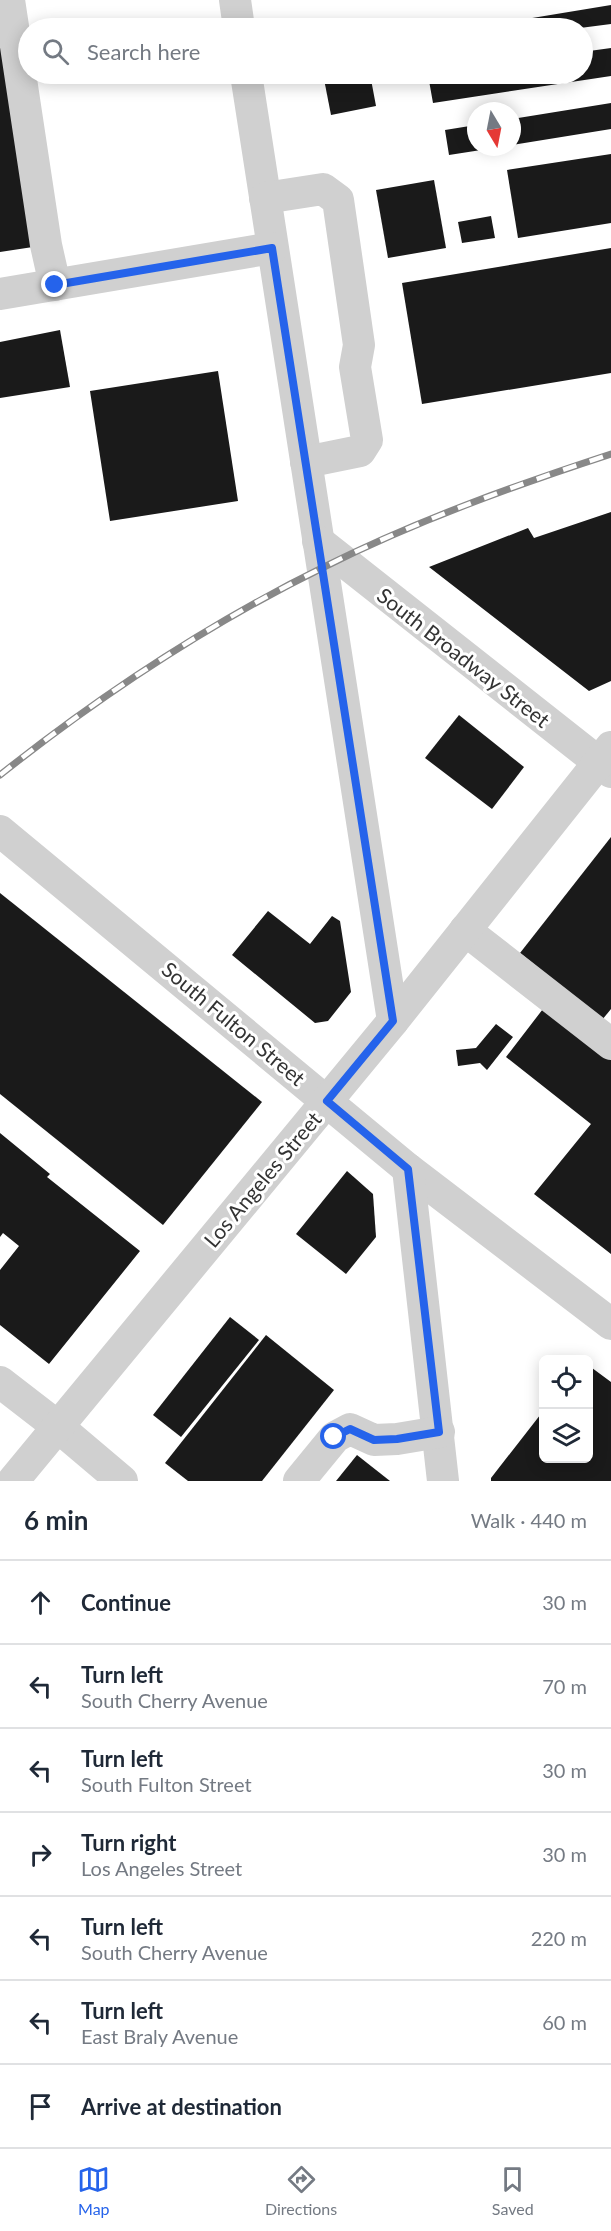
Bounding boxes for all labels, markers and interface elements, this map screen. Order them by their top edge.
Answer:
search box [18,18,593,84]
icon: search [39,35,72,68]
text: Search here [87,38,200,65]
north arrow [467,102,521,156]
route end [41,271,67,297]
street label: South Broadway Street [373,582,556,732]
street label: South Fulton Street [157,956,311,1090]
street label: Los Angeles Street [198,1106,326,1252]
map controls [539,1355,593,1463]
button: locate [539,1355,593,1409]
button: layers [539,1409,593,1463]
route start [320,1423,346,1449]
text: 6 min [24,1504,88,1536]
text: Walk · 440 m [471,1508,587,1532]
icon: ahead [24,1586,57,1619]
text: Continue [81,1589,171,1616]
text: 30 m [542,1590,587,1614]
text: Turn left [81,1661,163,1688]
icon: left [24,1670,57,1703]
text: 70 m [542,1674,587,1698]
text: South Cherry Avenue [81,1688,268,1712]
text: Turn left [81,1745,163,1772]
icon: left [24,1754,57,1787]
text: 30 m [542,1758,587,1782]
text: South Fulton Street [81,1772,252,1796]
text: Turn right [81,1829,176,1856]
icon: right [24,1838,57,1871]
text: 30 m [542,1842,587,1866]
text: Los Angeles Street [81,1856,242,1880]
text: Turn left [81,1913,163,1940]
icon: left [24,1922,57,1955]
text: 220 m [531,1926,587,1950]
text: South Cherry Avenue [81,1940,268,1964]
text: Turn left [81,1997,163,2024]
icon: left [24,2006,57,2039]
text: 60 m [542,2010,587,2034]
text: East Braly Avenue [81,2024,238,2048]
icon: arrive [24,2090,57,2123]
text: Arrive at destination [81,2093,282,2120]
tab: Map [77,2163,110,2218]
tab: Directions [265,2163,337,2218]
tab: Saved [492,2163,534,2218]

